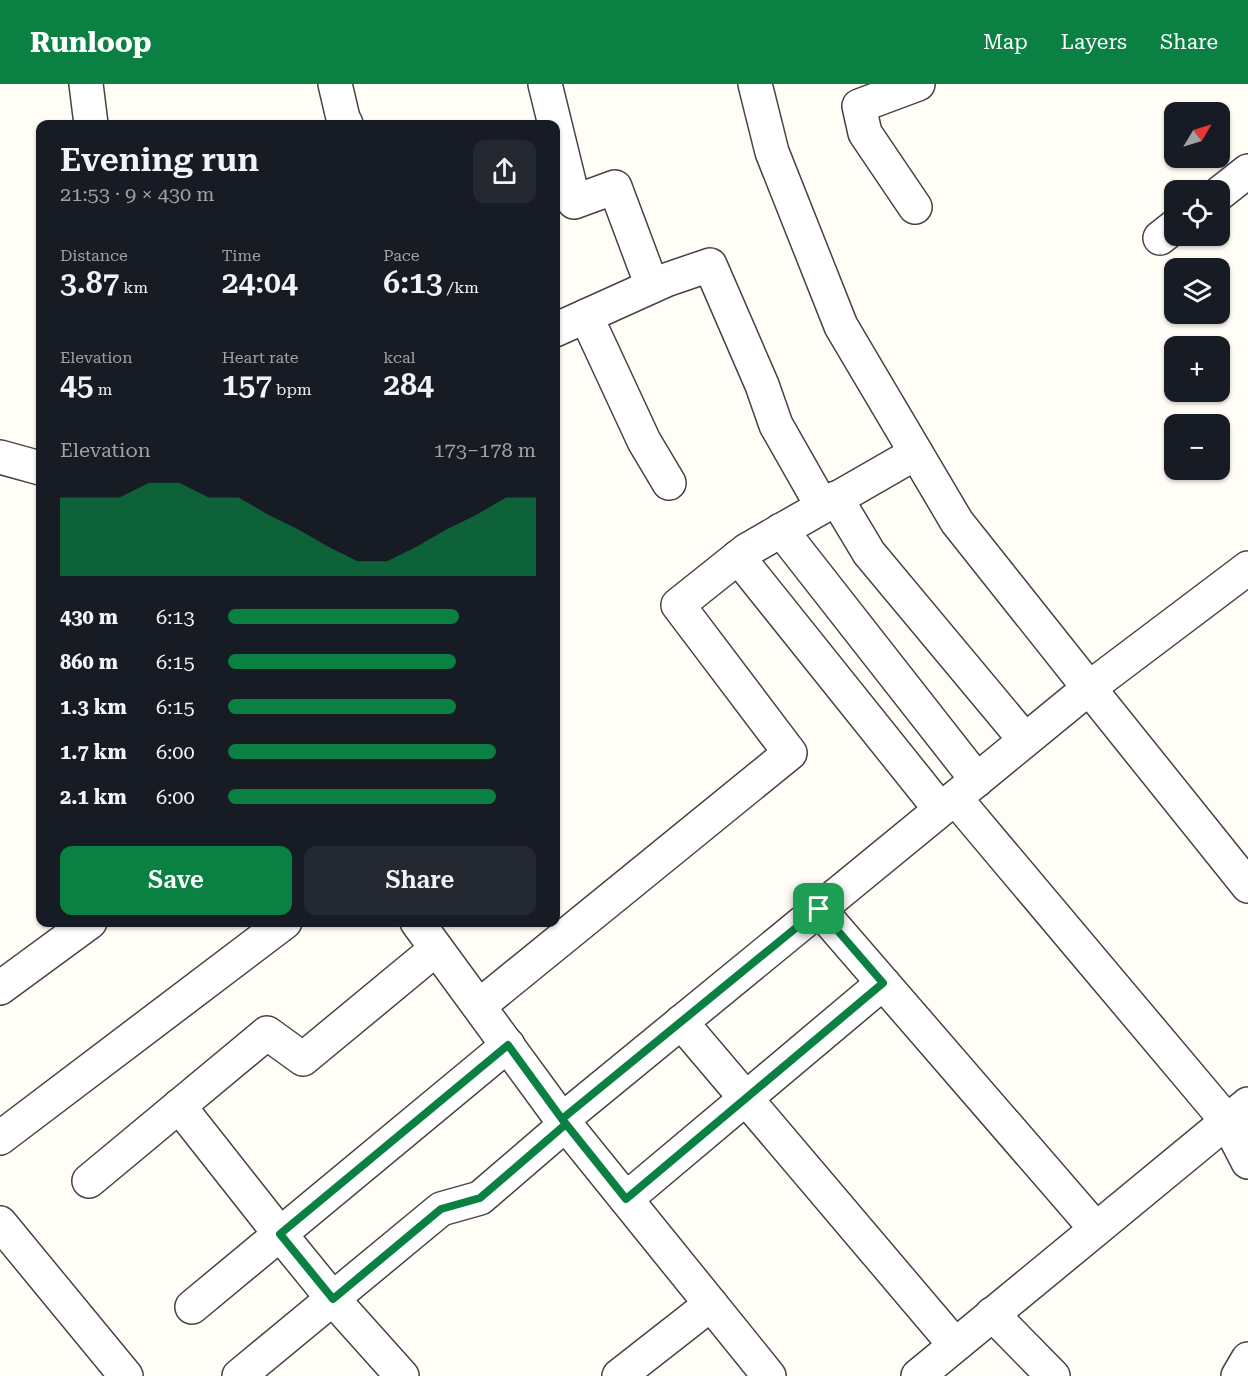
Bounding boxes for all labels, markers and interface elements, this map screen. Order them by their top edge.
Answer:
text: Runloop [30,26,152,59]
text: Map [983,30,1028,54]
text: Layers [1061,30,1127,54]
text: Share [1160,30,1218,54]
north arrow [1164,102,1230,168]
map controls [1164,102,1230,480]
text: Evening run [60,140,259,179]
button: share [473,140,536,203]
button: locate [1164,180,1230,246]
text: 21:53 · 9 × 430 m [60,182,215,206]
text: Distance [60,246,128,265]
text: Time [222,246,261,265]
text: Pace [383,246,419,265]
button: layers [1164,258,1230,324]
text: 3.87 [60,265,119,300]
text: 24:04 [222,265,298,300]
text: 6:13 [383,265,443,300]
text: km [119,278,148,297]
text: /km [443,278,479,297]
button: + [1164,336,1230,402]
text: Elevation [60,348,133,367]
text: Heart rate [222,348,299,367]
text: kcal [383,348,416,367]
text: 45 [60,367,94,402]
text: 157 [222,367,272,402]
text: 284 [383,367,434,402]
text: m [94,380,112,399]
text: bpm [272,380,312,399]
button: − [1164,414,1230,480]
text: Elevation [60,438,151,462]
text: 173–178 m [433,438,536,462]
text: 430 m [60,605,118,629]
text: 6:13 [156,605,195,629]
text: 860 m [60,650,118,674]
text: 6:15 [156,650,195,674]
text: 1.3 km [60,695,127,719]
text: 6:15 [156,695,195,719]
text: 1.7 km [60,740,127,764]
text: 6:00 [156,740,195,764]
text: 2.1 km [60,785,127,809]
text: 6:00 [156,785,195,809]
button: Save [60,846,292,915]
button: Share [304,846,536,915]
pin [793,883,844,934]
icon: arrive [802,892,835,925]

